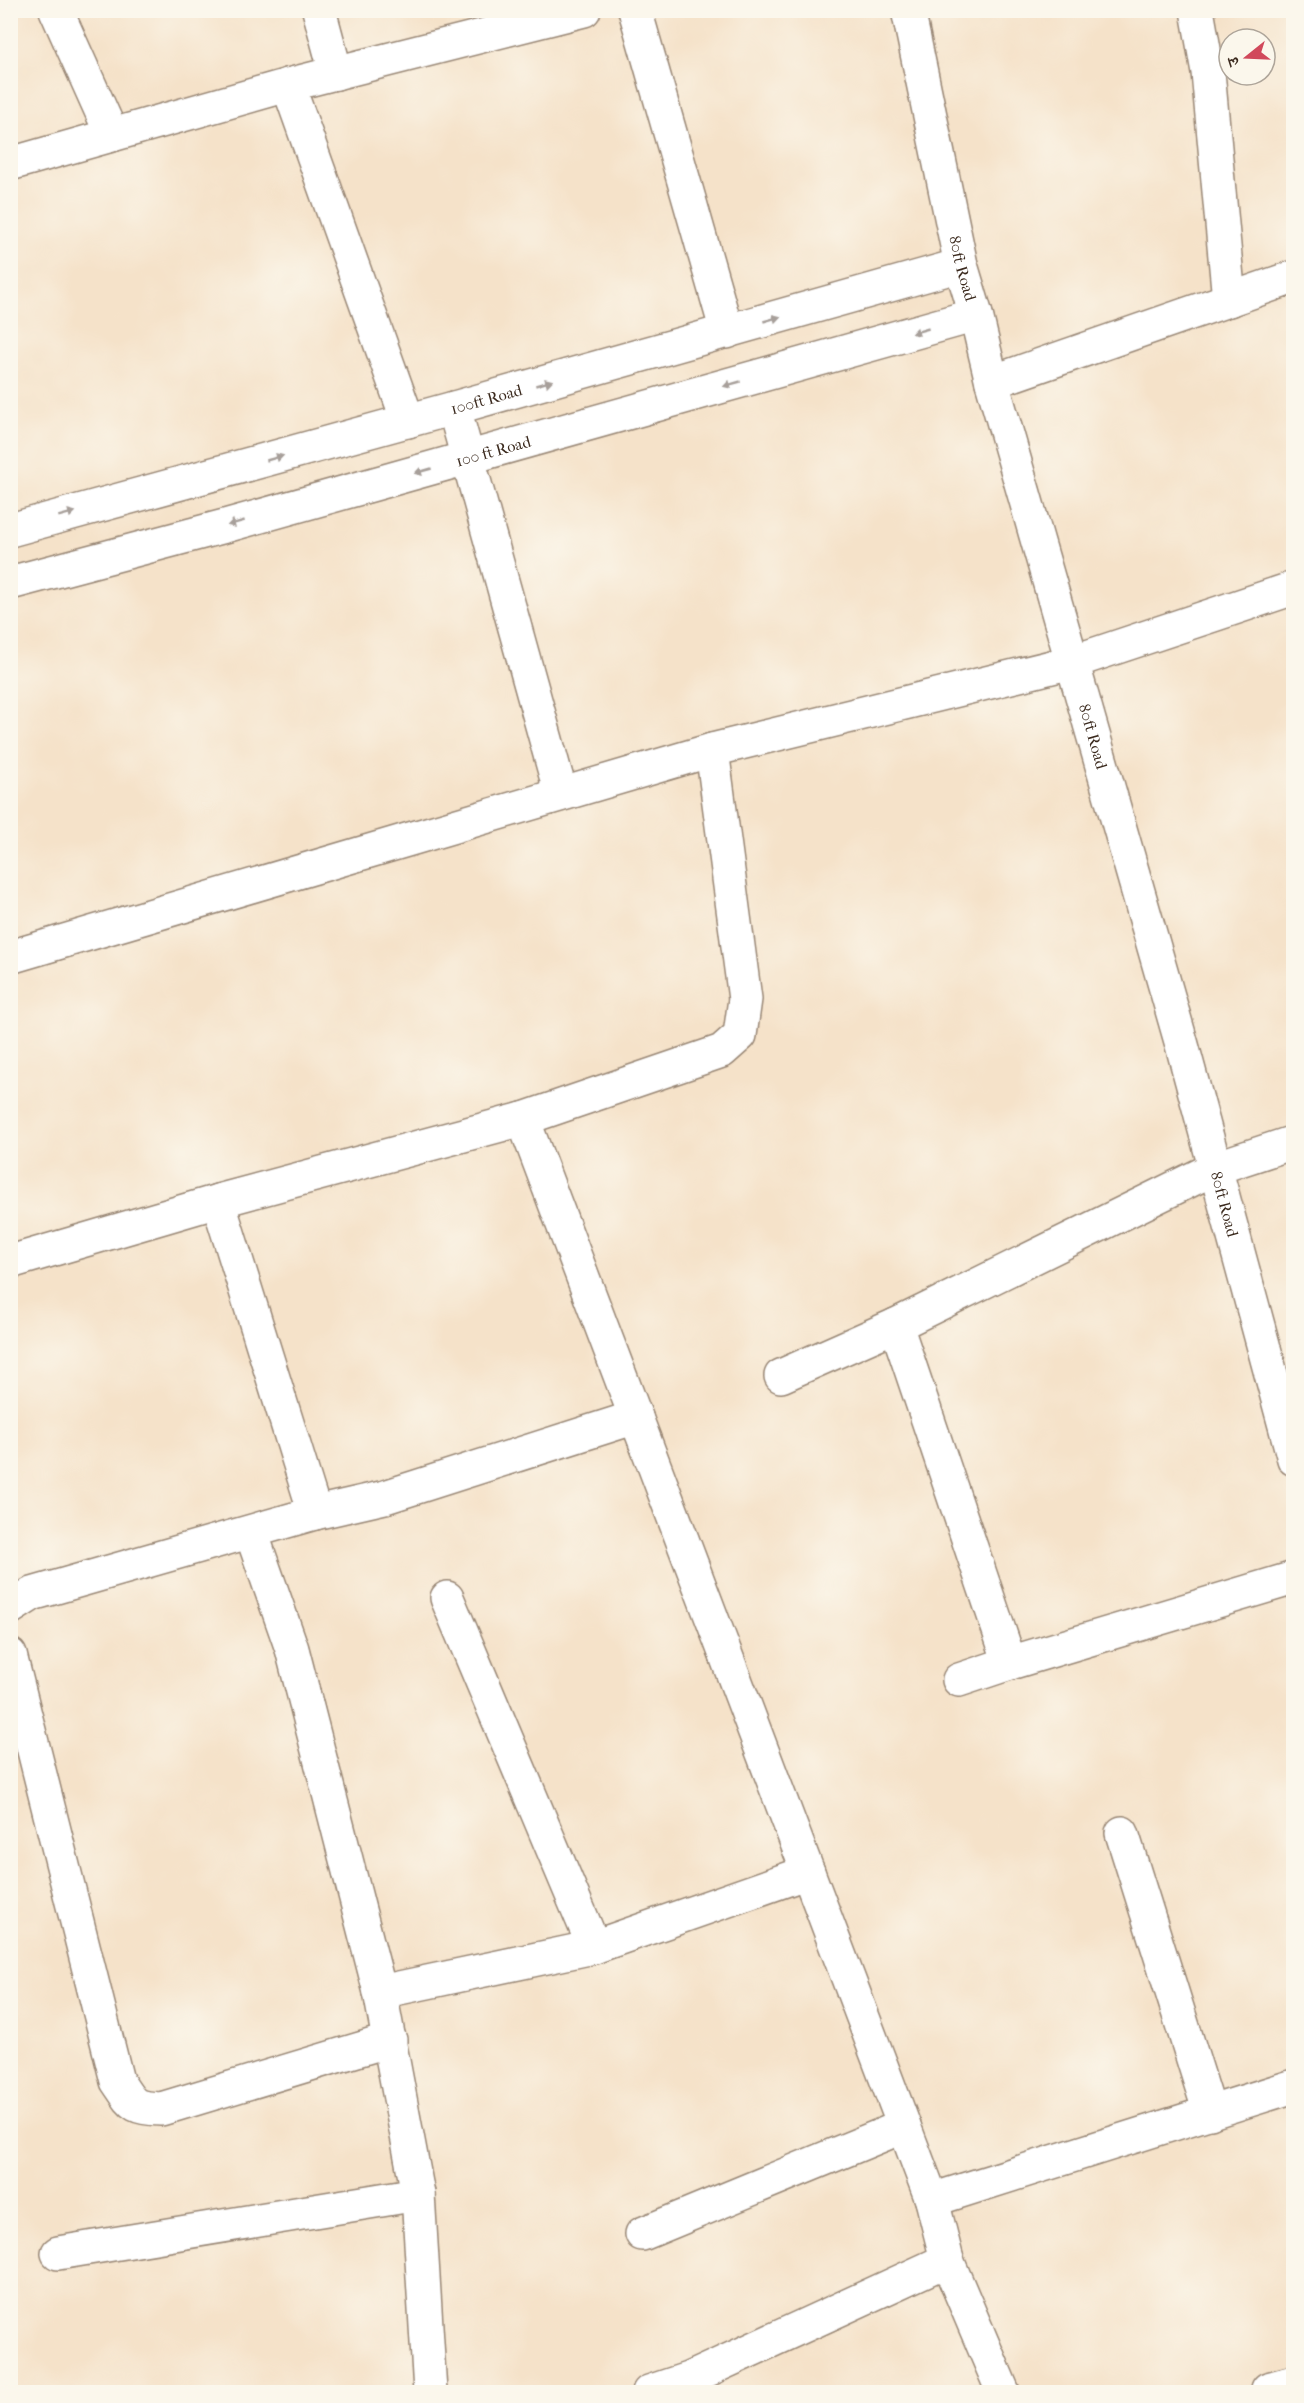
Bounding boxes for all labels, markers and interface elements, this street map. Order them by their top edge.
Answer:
north arrow [1217,27,1277,87]
text: उ [1222,53,1244,69]
street label: 80ft Road [946,234,981,303]
one-way arrow [764,314,782,323]
one-way arrow [911,327,929,336]
one-way arrow [535,378,553,387]
street label: 100ft Road [448,380,524,418]
one-way arrow [723,380,741,389]
street label: 100 ft Road [454,431,533,470]
one-way arrow [266,452,285,462]
one-way arrow [414,466,432,476]
one-way arrow [58,509,76,519]
one-way arrow [226,519,244,528]
street label: 80ft Road [1075,701,1112,771]
street label: 80ft Road [1207,1169,1243,1239]

